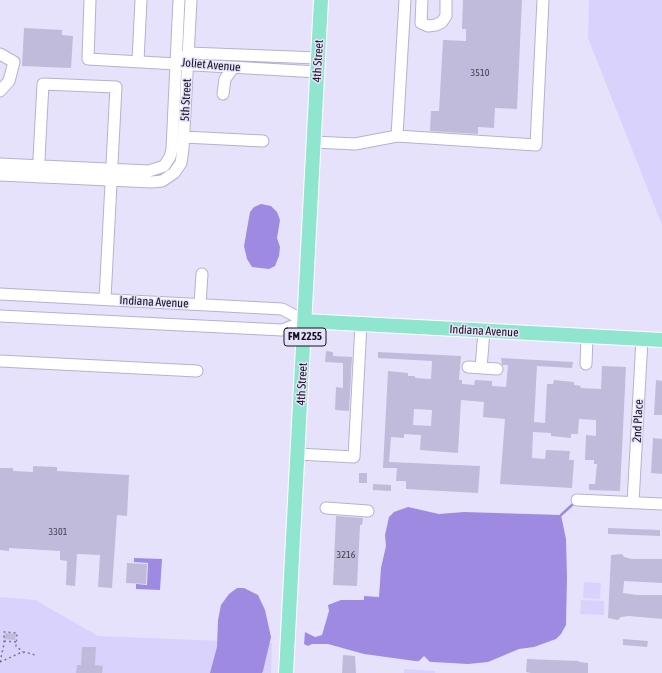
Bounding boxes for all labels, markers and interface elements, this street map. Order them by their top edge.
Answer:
street label: 4th Street [310,39,326,83]
street label: Joliet Avenue [181,55,241,75]
house number: 3510 [471,67,489,79]
street label: 5th Street [178,78,194,122]
street label: Indiana Avenue [119,293,189,311]
street label: Indiana Avenue [449,322,519,340]
road number: FM 2255 [284,328,326,346]
street label: 4th Street [294,362,310,406]
street label: 2nd Place [630,399,646,443]
house number: 3301 [49,526,67,538]
house number: 3216 [337,549,355,561]

